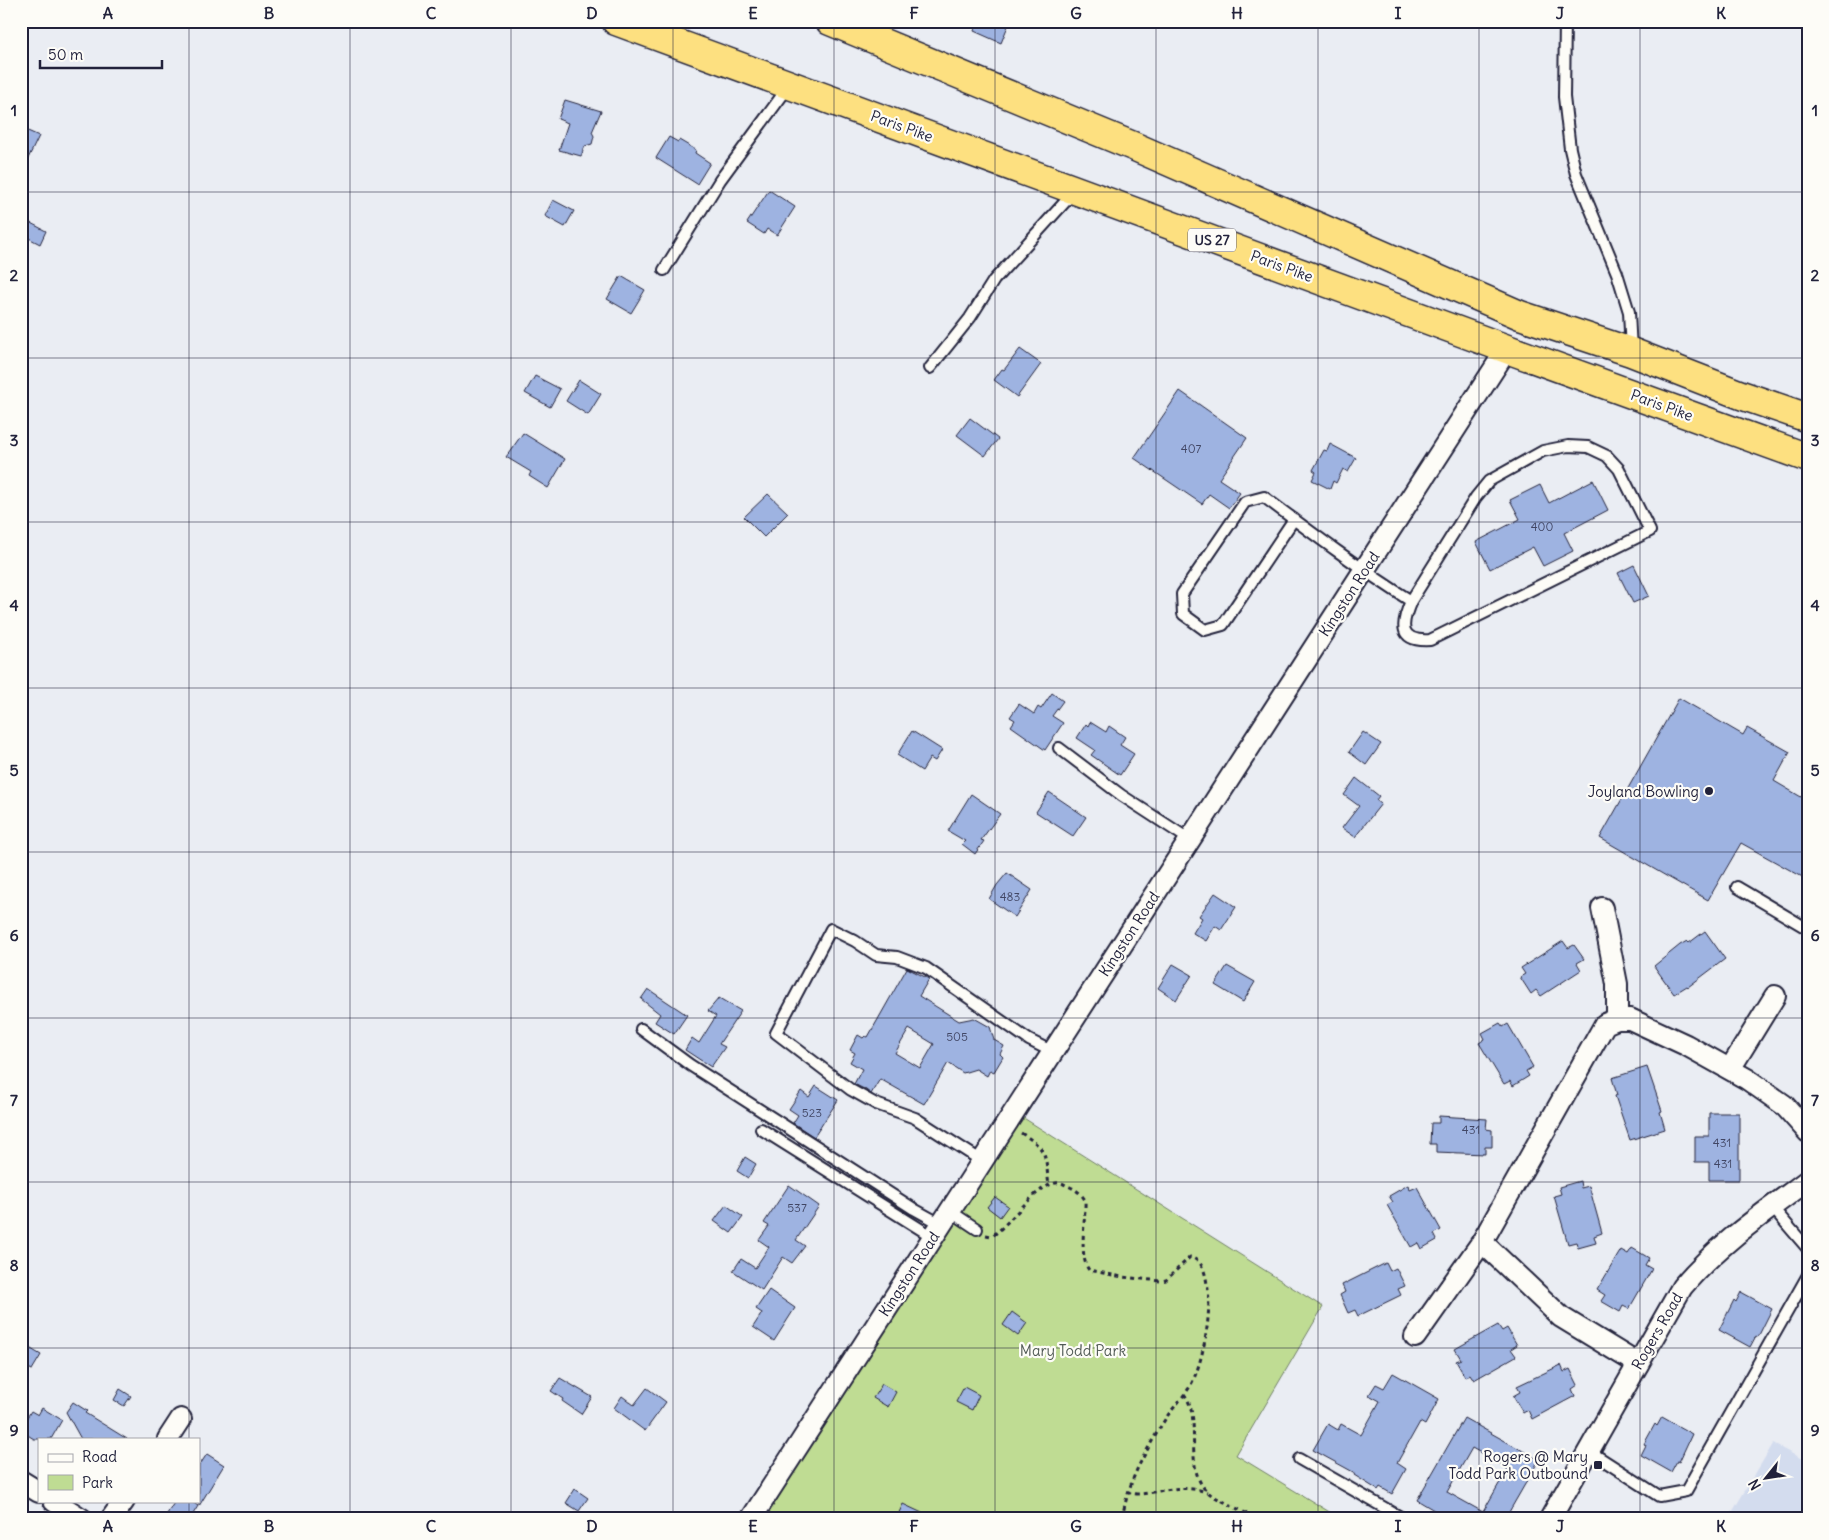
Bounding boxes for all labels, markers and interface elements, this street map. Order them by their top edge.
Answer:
text: A [103,3,113,23]
text: B [264,3,275,23]
text: C [426,3,437,23]
text: D [586,3,598,23]
text: E [748,3,758,23]
text: F [909,3,919,23]
text: G [1070,3,1082,23]
text: H [1231,3,1243,23]
text: I [1395,3,1402,23]
text: J [1556,3,1565,23]
text: K [1716,3,1726,23]
scale bar [40,38,162,70]
text: 50 m [48,45,83,64]
text: 1 [11,100,17,120]
text: 1 [1812,100,1818,120]
street label: Paris Pike [868,106,936,146]
road number: US 27 [1188,228,1236,252]
street label: Paris Pike [1248,246,1316,286]
text: 2 [10,265,19,285]
text: 2 [1811,265,1820,285]
street label: Paris Pike [1628,385,1696,425]
text: 3 [9,430,19,450]
text: 3 [1810,430,1820,450]
house number: 407 [1181,441,1201,456]
house number: 400 [1531,519,1553,534]
street label: Kingston Road [1314,548,1384,640]
text: 4 [9,595,19,615]
text: 4 [1810,595,1820,615]
text: 5 [9,760,19,780]
text: 5 [1810,760,1820,780]
place label: Joyland Bowling [1588,782,1699,801]
marker: Joyland Bowling [1703,785,1715,797]
street label: Kingston Road [1094,888,1164,980]
house number: 483 [1000,889,1021,904]
text: 6 [9,925,19,945]
text: 6 [1810,925,1820,945]
house number: 505 [946,1029,968,1044]
text: 7 [10,1090,18,1110]
text: 7 [1811,1090,1819,1110]
house number: 523 [802,1105,822,1120]
house number: 431 [1462,1122,1480,1137]
house number: 431 [1713,1135,1731,1150]
house number: 431 [1714,1156,1732,1171]
house number: 537 [787,1200,807,1215]
street label: Kingston Road [874,1228,944,1320]
text: 8 [9,1255,19,1275]
text: 8 [1810,1255,1820,1275]
street label: Rogers Road [1627,1289,1687,1373]
park label: Mary Todd Park [1020,1341,1127,1360]
text: 9 [9,1420,19,1440]
text: 9 [1810,1420,1820,1440]
legend [38,1438,200,1502]
text: Road [82,1447,117,1466]
place label: Rogers @ Mary Todd Park Outbound [1449,1447,1588,1483]
north arrow [1742,1452,1792,1502]
marker: Rogers @ Mary Todd Park Outbound [1592,1459,1604,1471]
text: Park [82,1473,113,1492]
text: N [1745,1476,1765,1493]
text: A [103,1516,113,1536]
text: B [264,1516,275,1536]
text: C [426,1516,437,1536]
text: D [586,1516,598,1536]
text: E [748,1516,758,1536]
text: F [909,1516,919,1536]
text: G [1070,1516,1082,1536]
text: H [1231,1516,1243,1536]
text: I [1395,1516,1402,1536]
text: J [1556,1516,1565,1536]
text: K [1716,1516,1726,1536]

